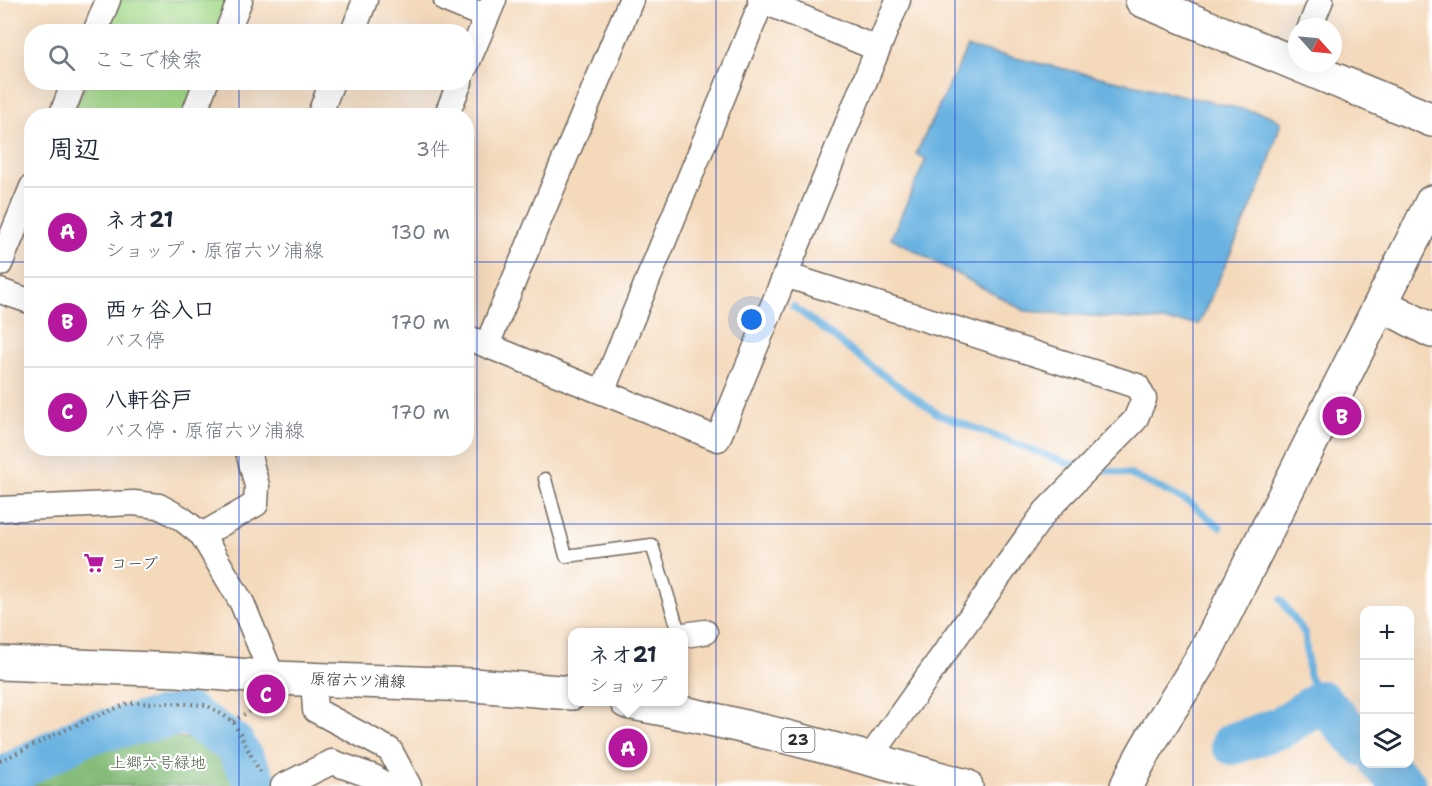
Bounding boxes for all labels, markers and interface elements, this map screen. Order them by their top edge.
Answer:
north arrow [1288,18,1342,72]
search box [24,24,474,90]
icon: search [45,41,78,74]
text: ここで検索 [93,45,203,74]
text: 周辺 [48,131,100,166]
text: 3件 [416,136,450,162]
text: ネオ21 [105,205,173,234]
text: A [60,219,75,245]
text: 130 m [391,219,450,245]
text: ショップ · 原宿六ツ浦線 [105,237,323,263]
text: 西ヶ谷入口 [105,295,215,324]
your location [737,305,766,334]
text: B [61,309,74,335]
text: 170 m [391,309,450,335]
text: バス停 [105,327,165,353]
text: 八軒谷戸 [105,385,193,414]
pin: B [1322,394,1362,438]
text: C [61,399,74,425]
text: 170 m [391,399,450,425]
text: バス停 · 原宿六ツ浦線 [105,417,304,443]
supermarket icon: コープ [82,551,106,575]
place label: コープ [111,553,158,574]
map controls [1360,606,1414,768]
button: + [1360,606,1414,660]
popup [568,628,688,706]
text: ネオ21 [588,640,657,669]
button: − [1360,660,1414,714]
street label: 原宿六ツ浦線 [310,668,406,692]
pin: C [246,672,286,716]
text: ショップ [588,672,668,698]
button: layers [1360,714,1414,768]
pin: A [608,726,648,771]
road number: 23 [782,728,814,752]
park label: 上郷六号緑地 [110,752,206,773]

